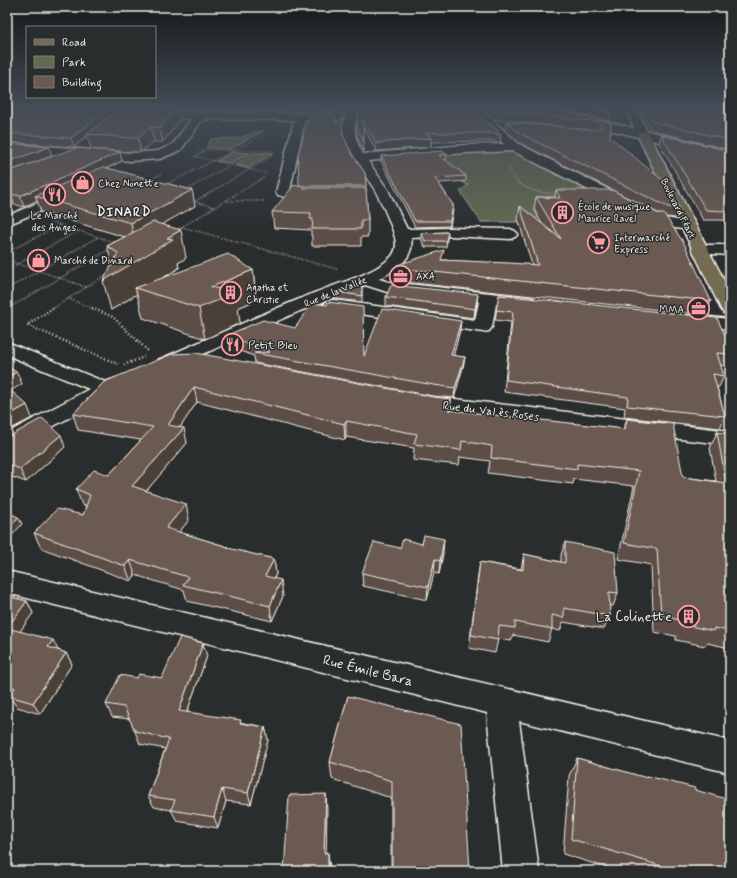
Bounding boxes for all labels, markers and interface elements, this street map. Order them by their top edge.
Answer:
legend [26,26,156,98]
text: Road [62,35,86,51]
text: Park [62,55,86,71]
text: Building [62,75,102,92]
shop icon: Chez Nonette [69,170,95,196]
street label: Boulevard Féart [657,177,698,241]
place label: Chez Nonette [98,178,159,191]
restaurant icon: Le Marché des Anges [41,182,67,208]
building icon: École de musique Maurice Ravel [549,199,575,225]
place label: École de musique Maurice Ravel [578,199,650,226]
district label: DINARD [96,204,152,221]
place label: Le Marché des Anges [31,210,78,235]
supermarket icon: Intermarché Express [585,230,611,256]
place label: Intermarché Express [614,232,670,257]
shop icon: Marché de Dinard [25,247,51,273]
place label: Marché de Dinard [54,255,133,268]
office icon: AXA [388,263,414,289]
place label: AXA [416,271,435,284]
street label: Rue de la Vallée [302,274,369,311]
building icon: Agatha et Christie [218,280,244,306]
place label: Agatha et Christie [246,282,289,307]
office icon: MMA [686,296,712,322]
place label: MMA [659,304,684,317]
restaurant icon: Petit Bleu [220,332,246,358]
place label: Petit Bleu [248,338,297,354]
street label: Rue du Val ès Roses [442,398,541,426]
building icon: La Colinette [675,603,701,629]
place label: La Colinette [596,608,672,626]
street label: Rue Émile Bara [321,651,415,691]

